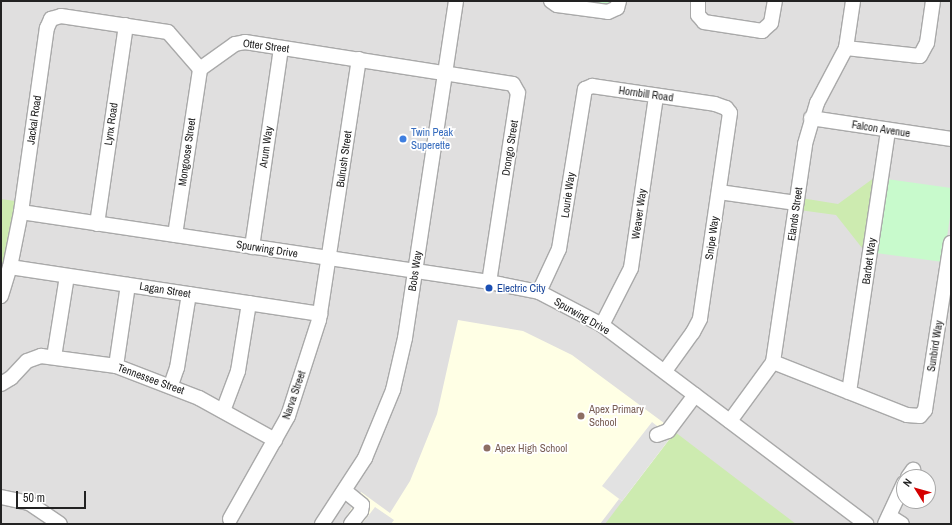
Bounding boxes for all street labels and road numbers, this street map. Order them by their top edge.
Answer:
street label: Otter Street [242,37,290,55]
street label: Hornbill Road [618,84,674,104]
street label: Jackal Road [24,95,44,145]
street label: Lynx Road [101,102,121,146]
street label: Mongoose Street [176,117,198,187]
street label: Falcon Avenue [851,118,911,140]
street label: Drongo Street [499,119,521,177]
street label: Arum Way [257,125,275,169]
street label: Bulrush Street [333,130,355,188]
street label: Lourie Way [558,171,578,219]
street label: Elands Street [785,186,805,242]
street label: Weaver Way [629,188,649,240]
street label: Snipe Way [702,215,722,261]
street label: Barbet Way [859,237,879,285]
street label: Spurwing Drive [235,238,299,260]
street label: Bobs Way [405,250,425,292]
street label: Lagan Street [138,279,192,301]
street label: Spurwing Drive [552,295,612,337]
street label: Sunbird Way [924,319,946,373]
street label: Tennessee Street [116,361,186,397]
street label: Narva Street [280,369,308,421]

